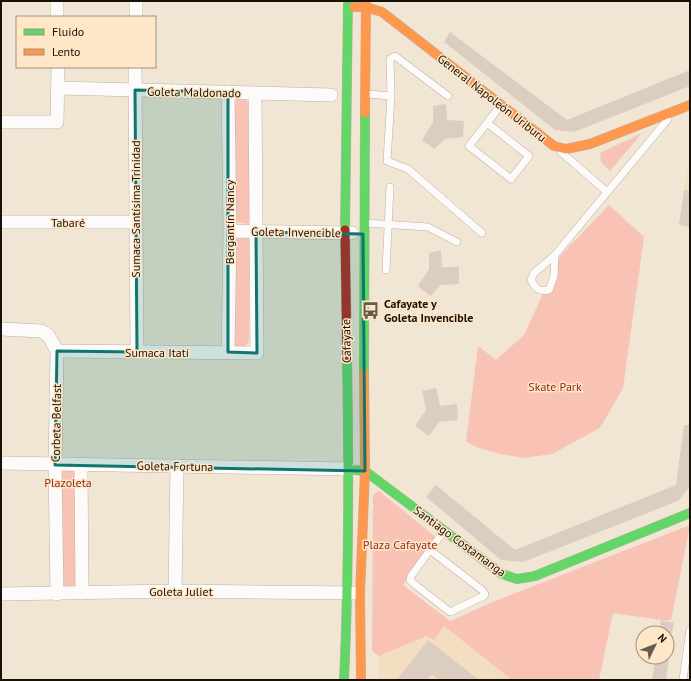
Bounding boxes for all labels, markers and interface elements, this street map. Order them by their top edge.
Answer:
legend [16,16,156,68]
text: Fluido [52,24,84,39]
text: Lento [52,44,81,59]
street label: General Napoleón Uriburu [435,51,549,145]
street label: Goleta Maldonado [147,84,241,100]
street label: Sumaca Santísima Trinidad [128,140,143,278]
street label: Bergantín Nancy [222,179,237,264]
street label: Tabaré [51,215,85,230]
street label: Goleta Invencible [251,224,341,240]
place label: Cafayate y Goleta Invencible [384,296,473,325]
bus stop icon: Cafayate y Goleta Invencible [361,300,381,320]
street label: Cafayate [338,319,354,363]
street label: Sumaca Itatí [125,345,189,360]
park label: Skate Park [528,379,582,394]
street label: Corbeta Belfast [48,384,64,462]
street label: Goleta Fortuna [137,458,214,474]
park label: Plazoleta [44,475,92,490]
street label: Santiago Costamanga [411,502,509,580]
park label: Plaza Cafayate [363,537,437,552]
street label: Goleta Juliet [149,584,213,599]
north arrow [635,625,675,665]
text: N [655,631,670,646]

